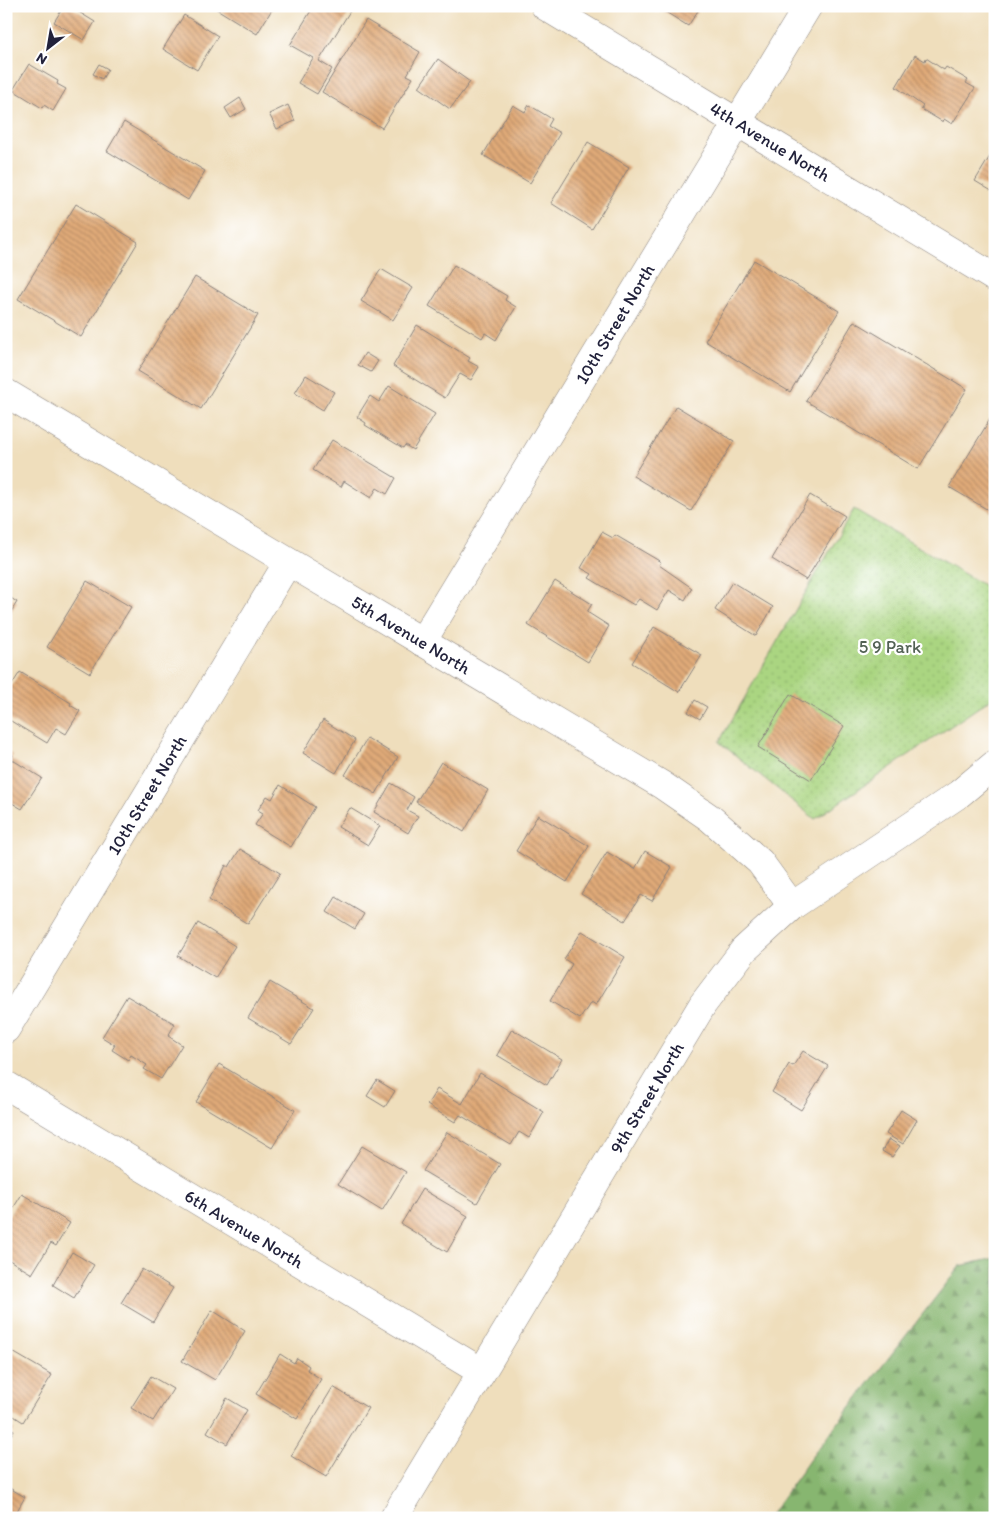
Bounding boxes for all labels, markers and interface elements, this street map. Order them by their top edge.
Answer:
north arrow [22,22,72,72]
text: N [33,49,50,68]
street label: 4th Avenue North [706,97,834,187]
street label: 10th Street North [571,260,659,388]
street label: 5th Avenue North [347,591,475,679]
park label: 5 9 Park [859,636,921,658]
street label: 10th Street North [103,731,191,859]
street label: 9th Street North [605,1038,689,1158]
street label: 6th Avenue North [180,1185,308,1273]

